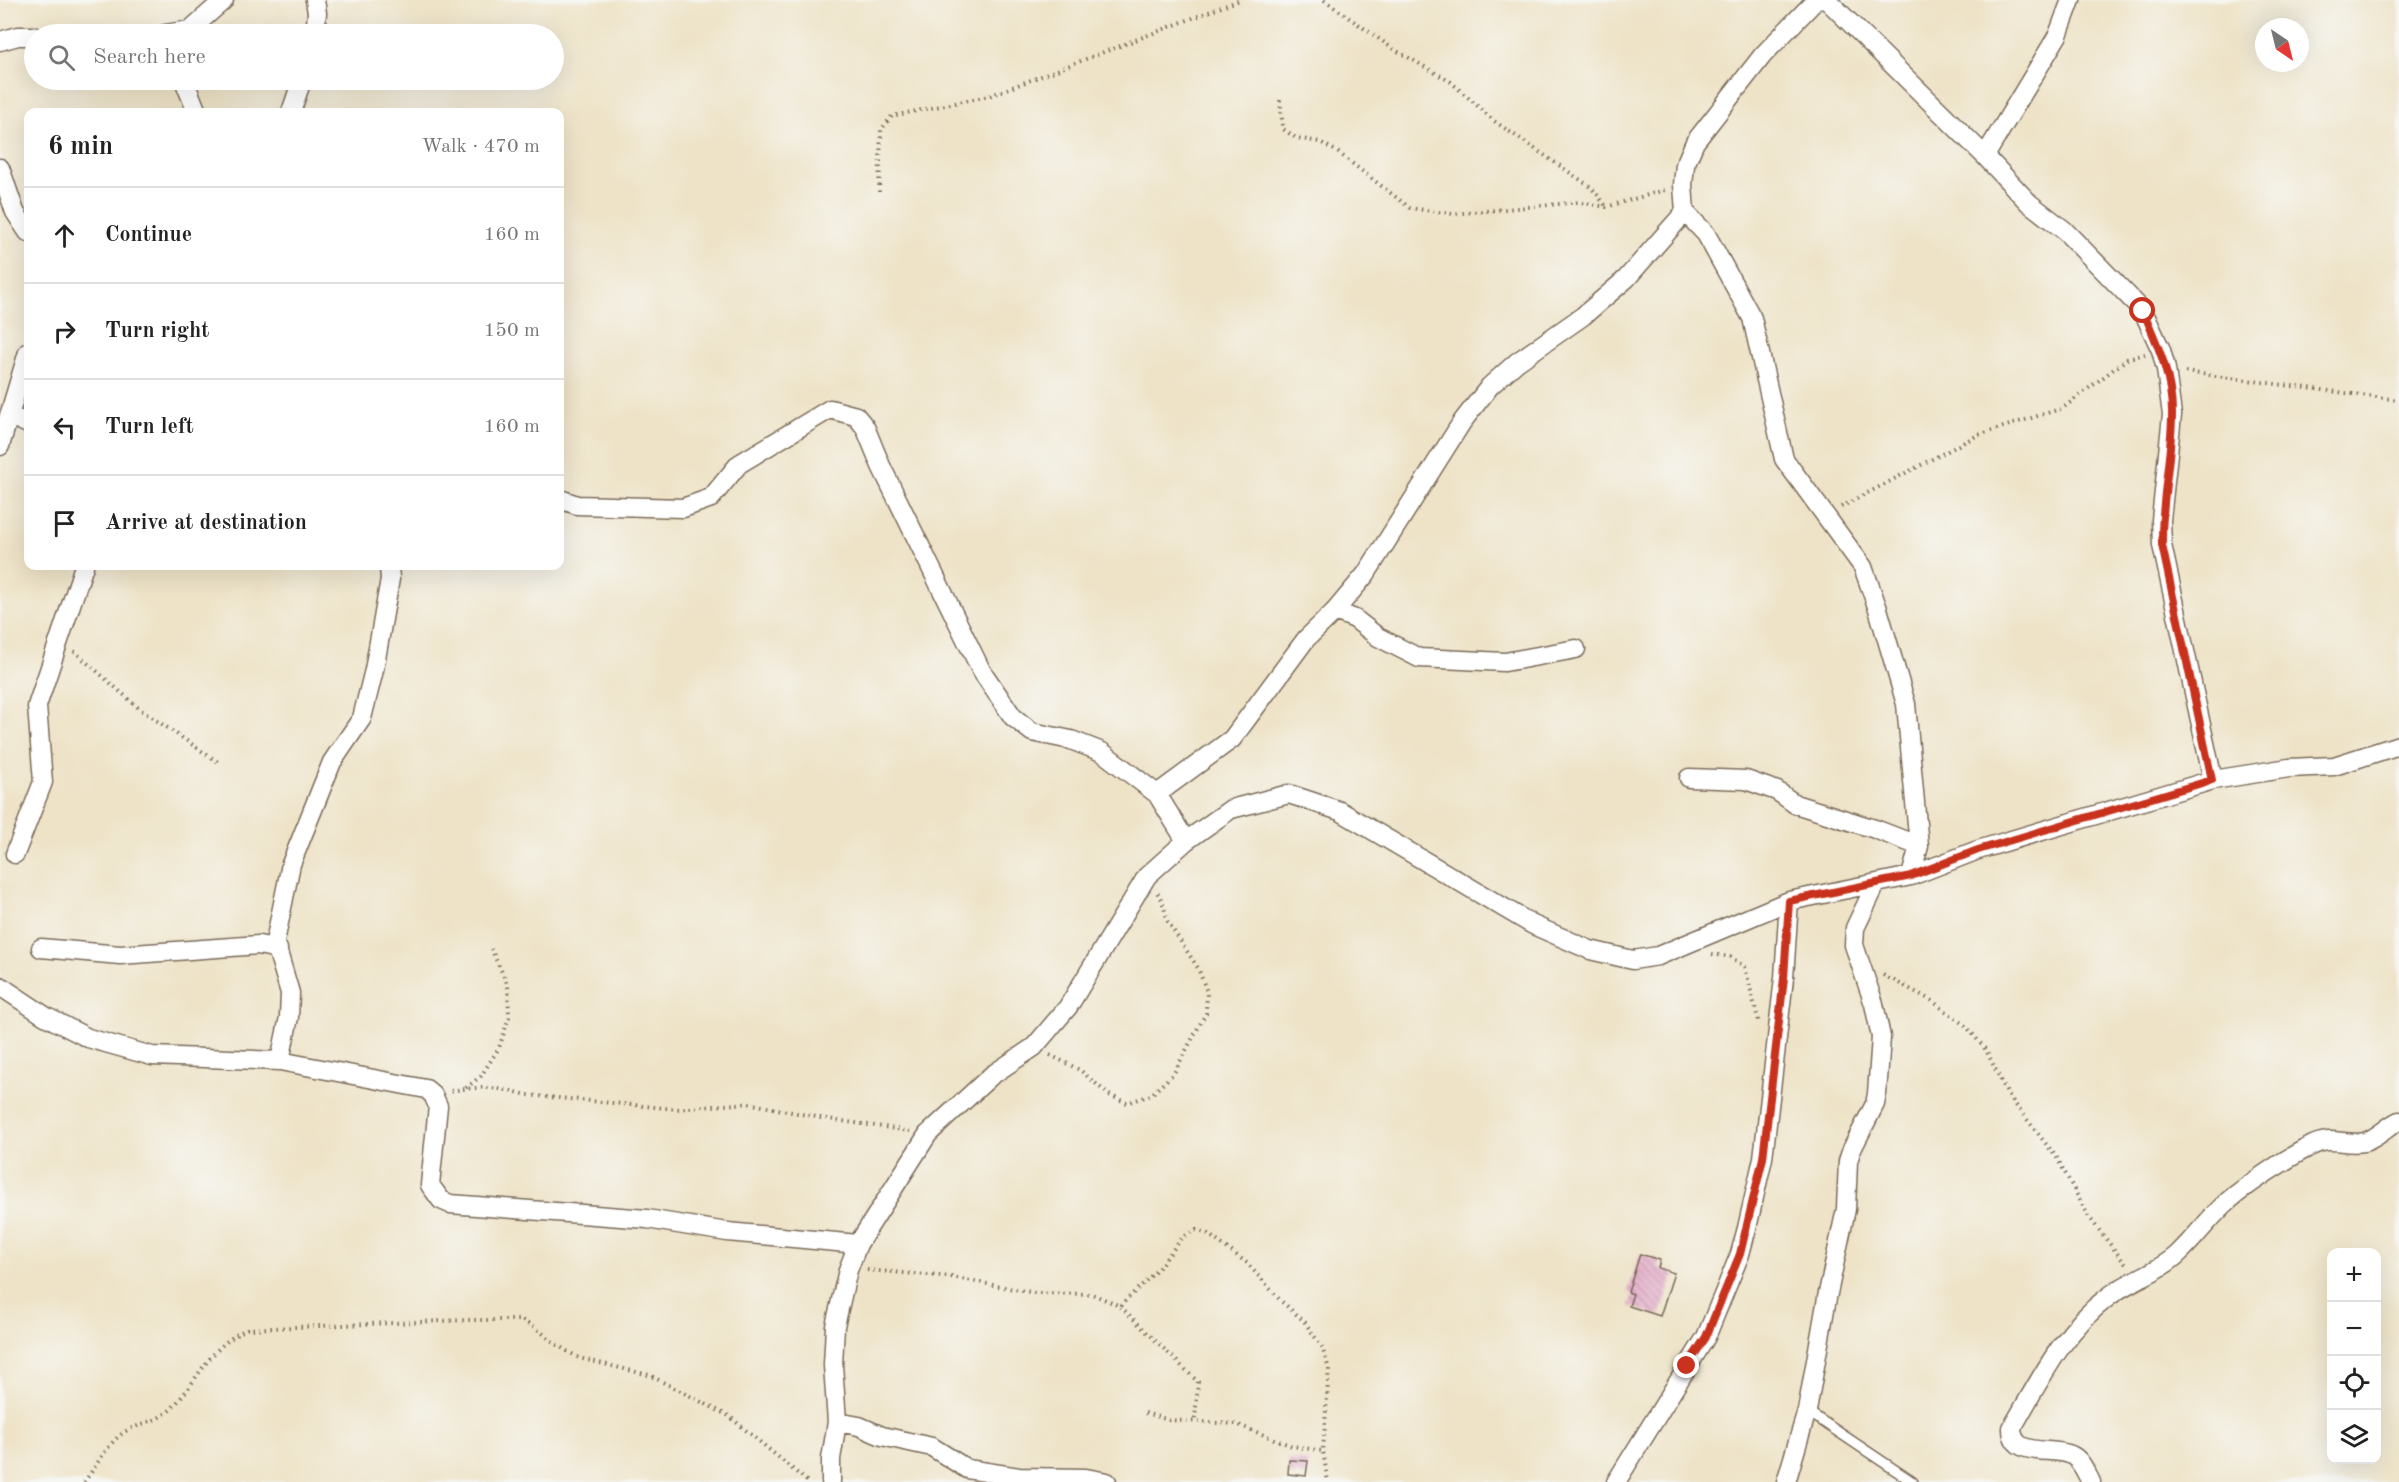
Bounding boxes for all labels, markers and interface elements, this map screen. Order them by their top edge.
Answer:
north arrow [2255,18,2309,72]
search box [24,24,564,90]
icon: search [45,41,78,74]
text: Search here [93,46,206,68]
text: 6 min [48,134,113,160]
text: Walk · 470 m [421,137,540,157]
icon: ahead [48,219,81,252]
text: Continue [105,224,192,246]
text: 160 m [484,225,540,245]
route start [2129,297,2155,323]
icon: right [48,315,81,348]
text: Turn right [105,320,209,342]
text: 150 m [484,321,540,341]
icon: left [48,411,81,444]
text: Turn left [105,416,194,438]
text: 160 m [484,417,540,437]
icon: arrive [48,507,81,540]
text: Arrive at destination [105,512,307,534]
map controls [2327,1248,2381,1464]
button: + [2327,1248,2381,1302]
button: − [2327,1302,2381,1356]
route end [1673,1352,1699,1378]
button: locate [2327,1356,2381,1410]
button: layers [2327,1410,2381,1464]

